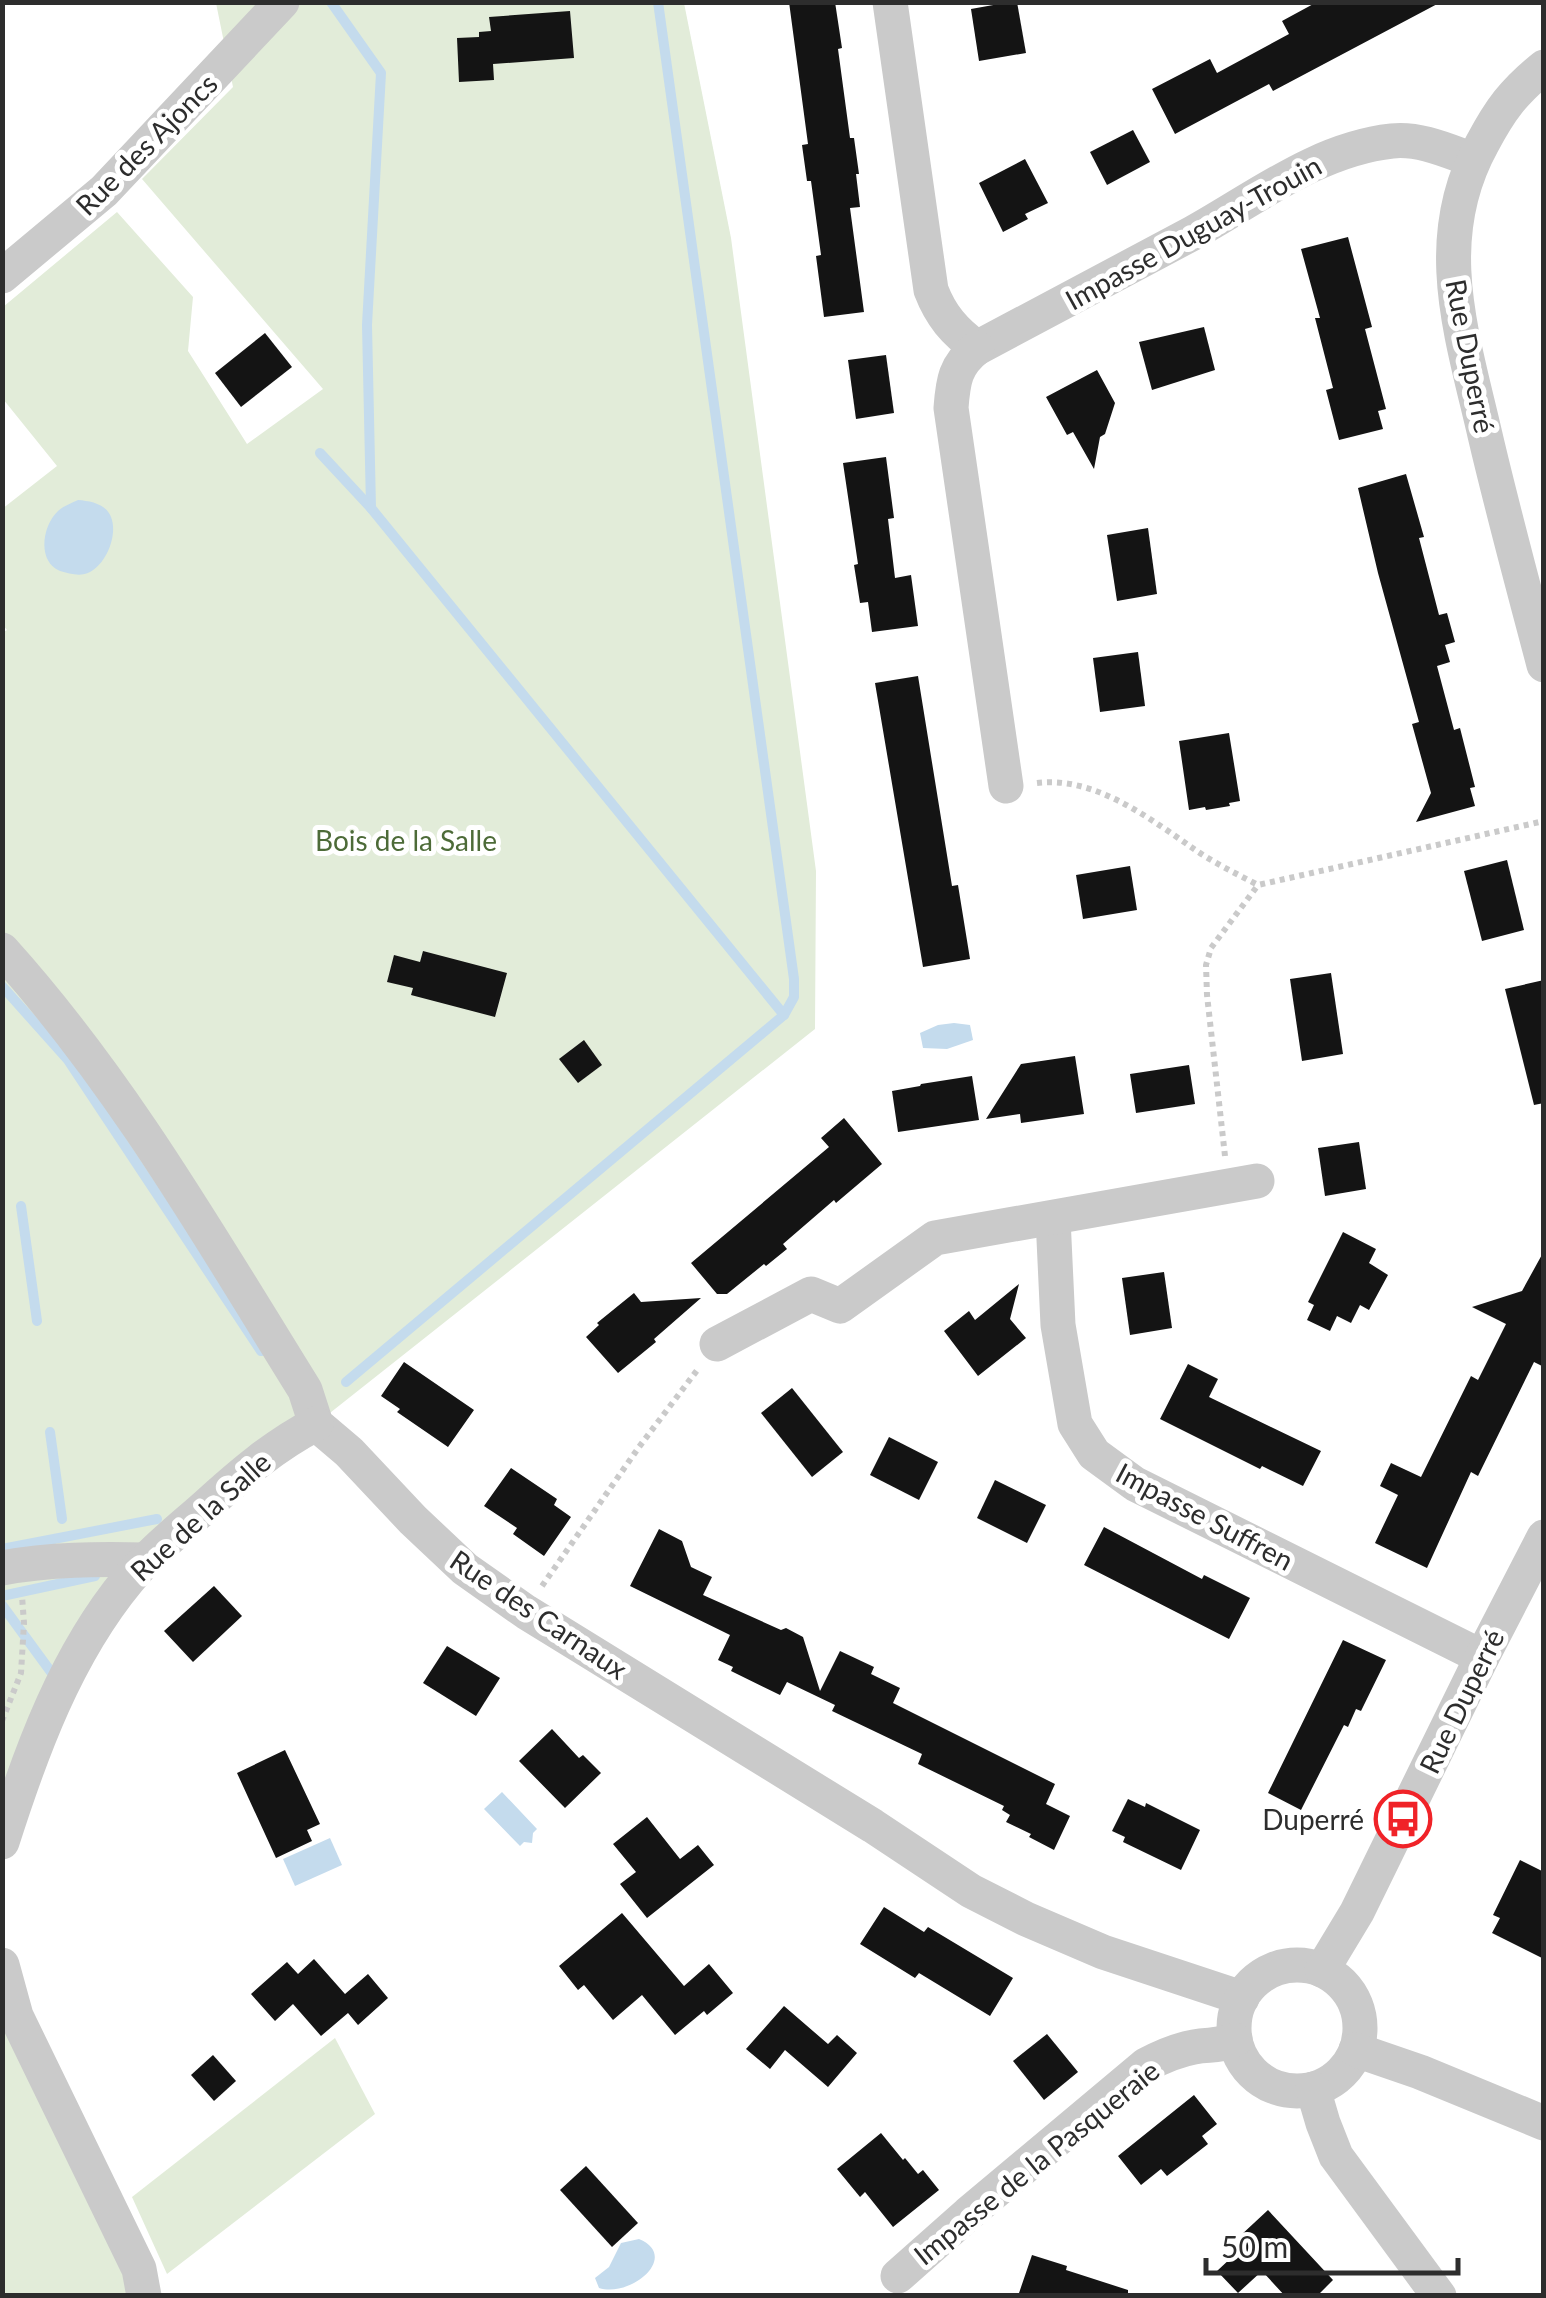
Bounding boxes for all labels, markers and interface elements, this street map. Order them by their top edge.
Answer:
street label: Rue des Ajoncs [68,66,224,222]
street label: Impasse Duguay-Trouin [1059,148,1327,316]
street label: Rue Duperré [1439,276,1503,436]
park label: Bois de la Salle [315,823,497,857]
street label: Rue de la Salle [123,1444,277,1588]
street label: Impasse Suffren [1111,1455,1299,1577]
street label: Rue des Carnaux [444,1542,634,1686]
street label: Rue Duperré [1411,1623,1511,1779]
bus stop icon: Duperré [1373,1789,1433,1849]
place label: Duperré [1262,1802,1364,1836]
street label: Impasse de la Pasqueraie [907,2053,1165,2271]
scale bar [1206,2213,1458,2275]
text: 50 m [1221,2228,1288,2264]

